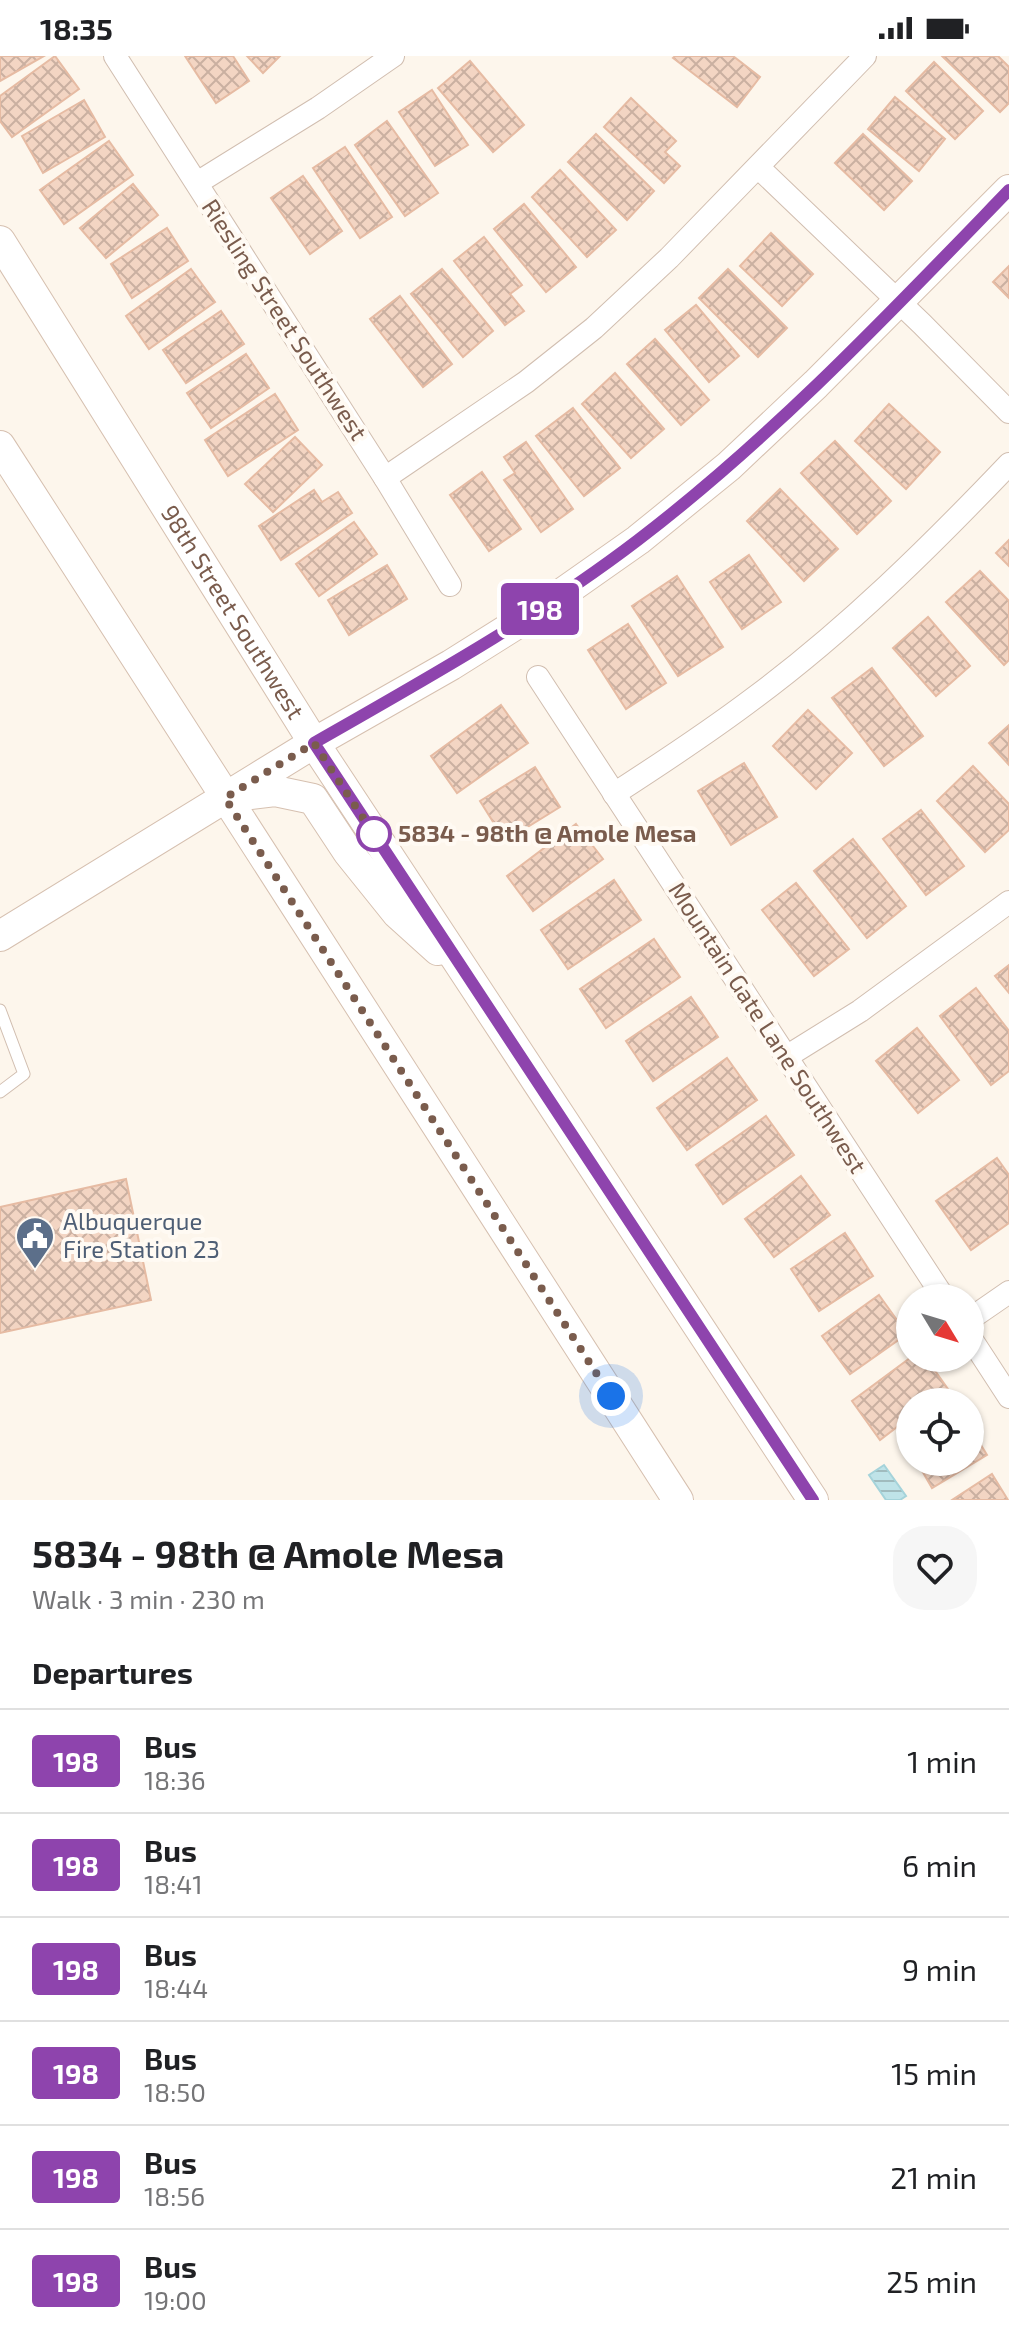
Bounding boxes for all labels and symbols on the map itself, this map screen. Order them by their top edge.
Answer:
street label: Riesling Street Southwest [196,193,374,445]
street label: 98th Street Southwest [156,499,311,724]
line badge: 198 [494,583,586,635]
marker: 5834 - 98th @ Amole Mesa [357,817,391,851]
place label: 5834 - 98th @ Amole Mesa [398,818,696,847]
street label: Mountain Gate Lane Southwest [663,876,873,1178]
place label: Albuquerque Fire Station 23 [63,1206,220,1263]
public building icon: Albuquerque Fire Station 23 [14,1215,56,1270]
north arrow [896,1284,984,1372]
your location [591,1376,631,1416]

